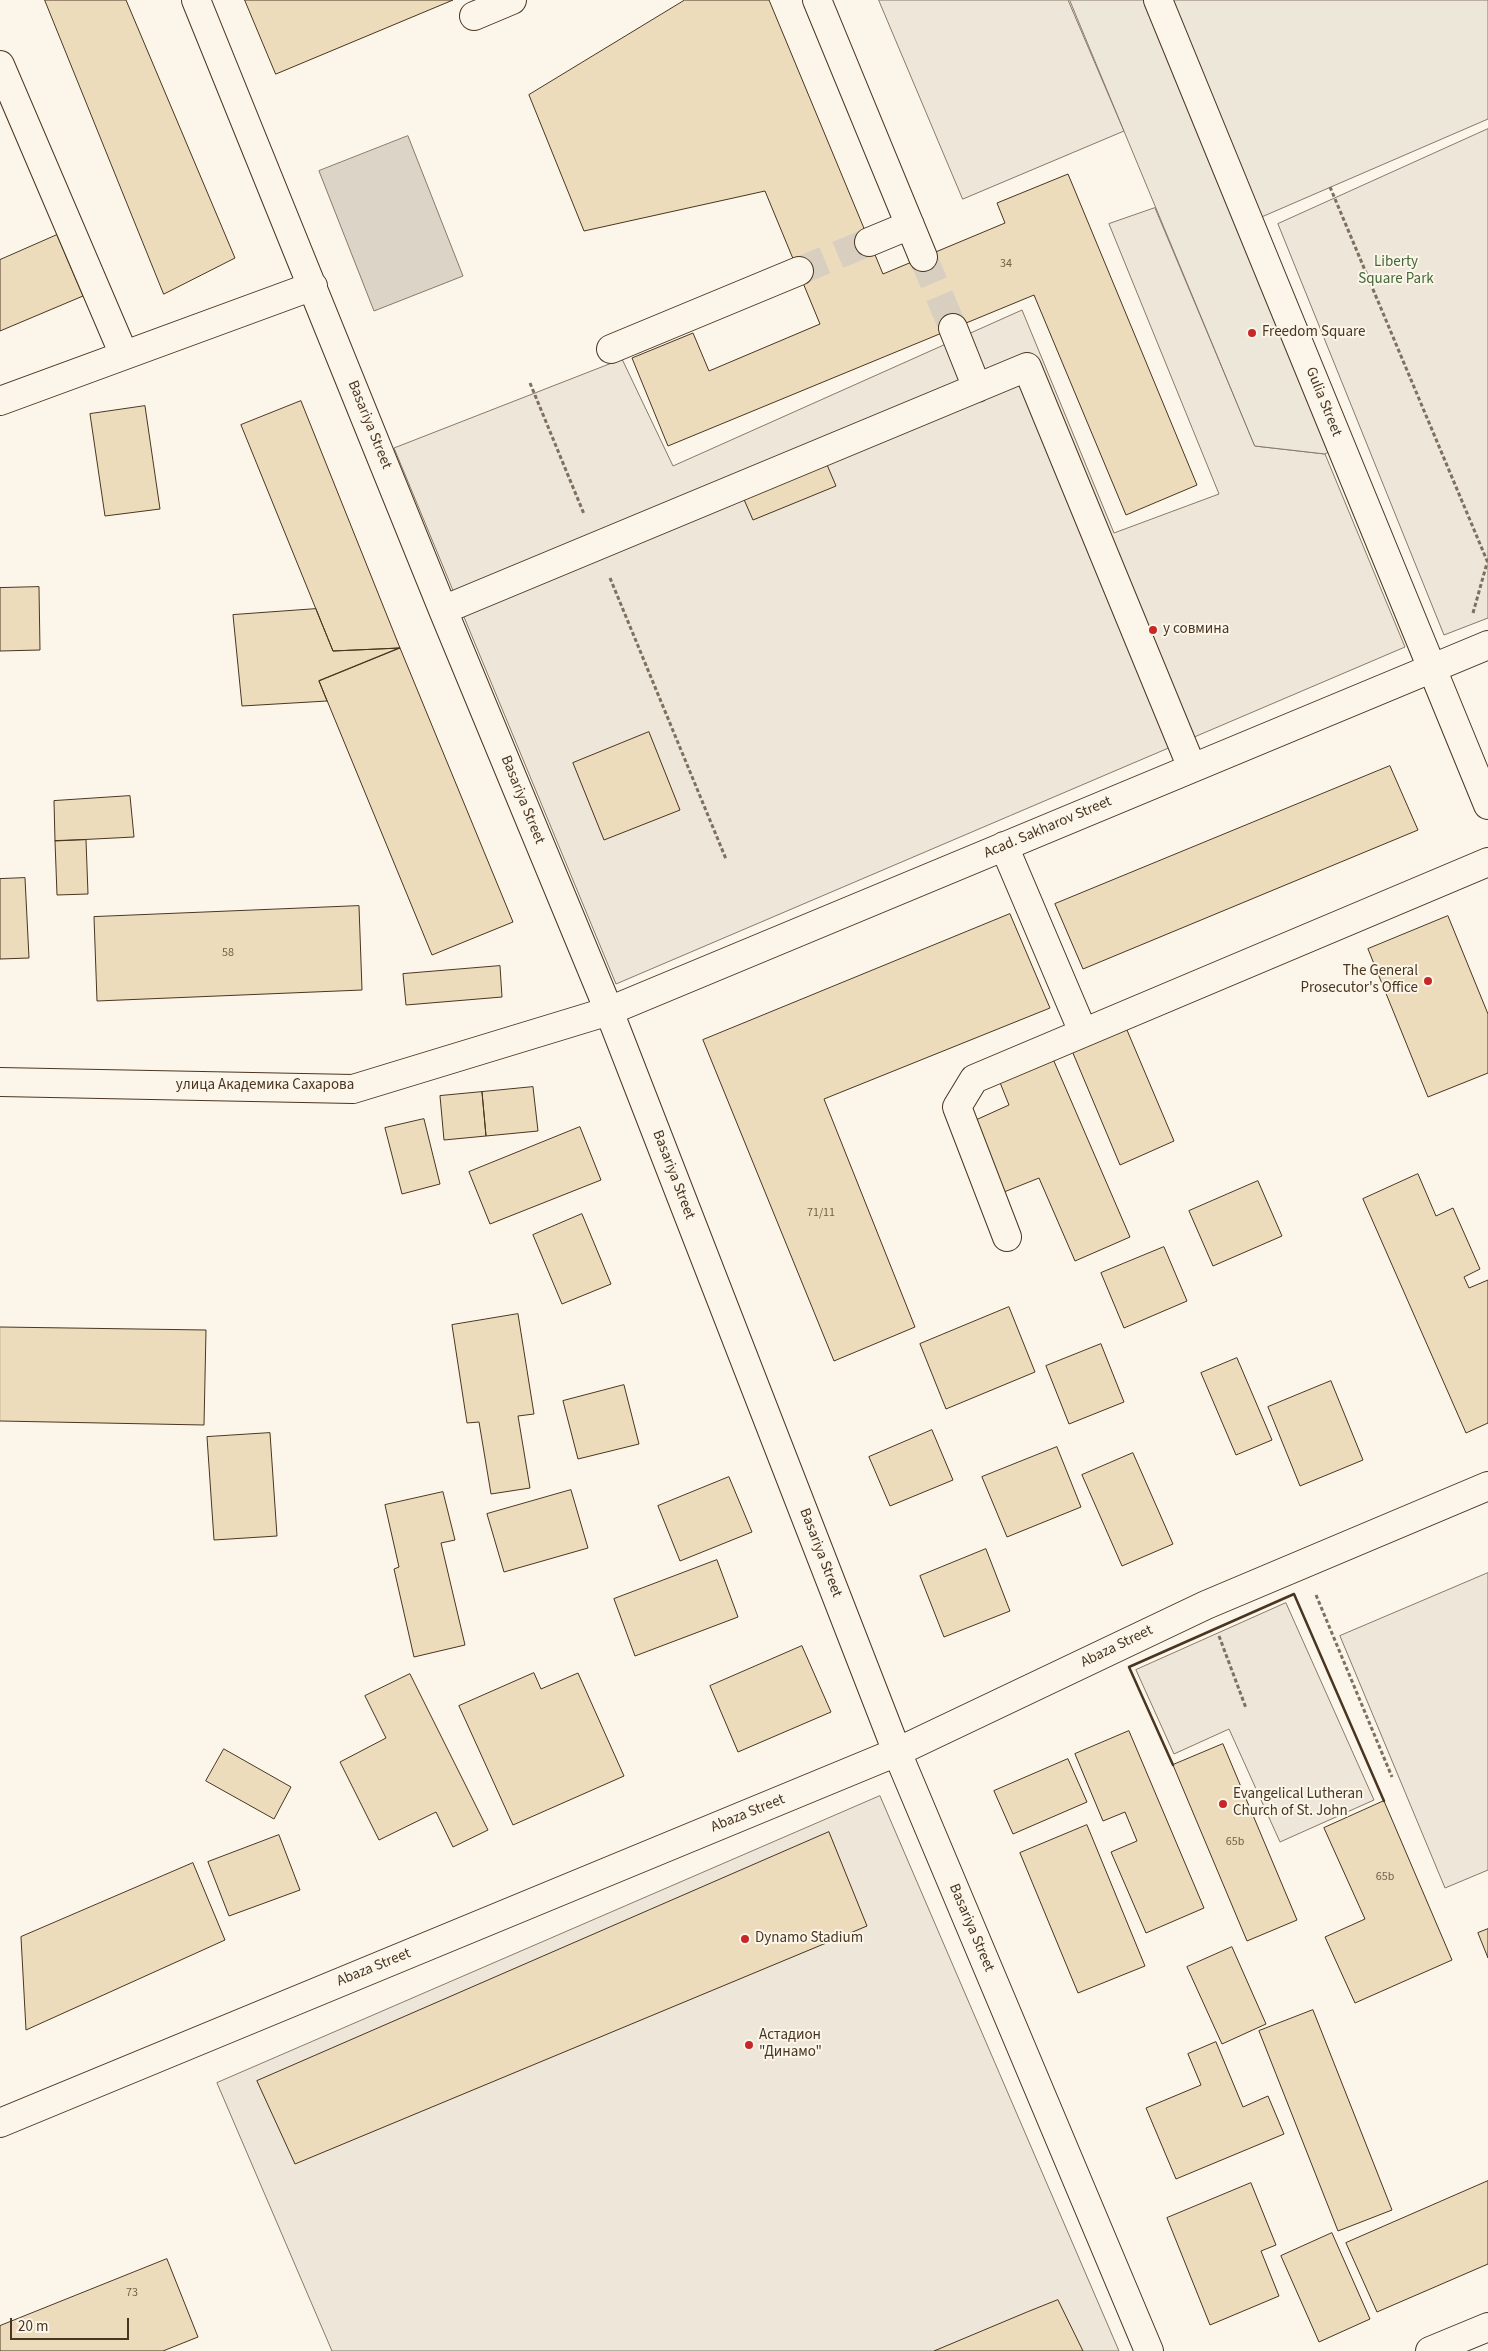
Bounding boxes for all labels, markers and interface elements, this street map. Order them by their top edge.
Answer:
park label: Liberty Square Park [1358,254,1434,289]
house number: 34 [1000,257,1012,271]
place label: Freedom Square [1262,324,1365,342]
marker: Freedom Square [1246,327,1258,339]
street label: Gulia Street [1301,365,1345,439]
street label: Basariya Street [343,378,395,472]
place label: у совмина [1163,621,1229,639]
marker: у совмина [1147,624,1159,636]
street label: Basariya Street [496,753,548,847]
street label: Acad. Sakharov Street [981,793,1115,863]
house number: 58 [222,946,234,960]
place label: The General Prosecutor's Office [1300,963,1418,998]
marker: The General Prosecutor's Office [1422,975,1434,987]
street label: улица Академика Сахарова [176,1077,354,1095]
street label: Basariya Street [648,1128,698,1222]
house number: 71/11 [807,1206,835,1220]
street label: Basariya Street [795,1506,845,1600]
street label: Abaza Street [1078,1622,1156,1672]
place label: Evangelical Lutheran Church of St. John [1233,1786,1363,1821]
street label: Abaza Street [708,1791,788,1837]
marker: Evangelical Lutheran Church of St. John [1217,1798,1229,1810]
house number: 65b [1226,1835,1244,1849]
house number: 65b [1376,1870,1394,1884]
street label: Basariya Street [944,1881,998,1975]
place label: Dynamo Stadium [755,1930,863,1948]
marker: Dynamo Stadium [739,1933,751,1945]
street label: Abaza Street [334,1945,414,1991]
place label: Астадион "Динамо" [759,2027,822,2062]
marker: Астадион "Динамо" [743,2039,755,2051]
house number: 73 [126,2286,138,2300]
scale bar [12,2308,131,2340]
text: 20 m [18,2316,48,2337]

